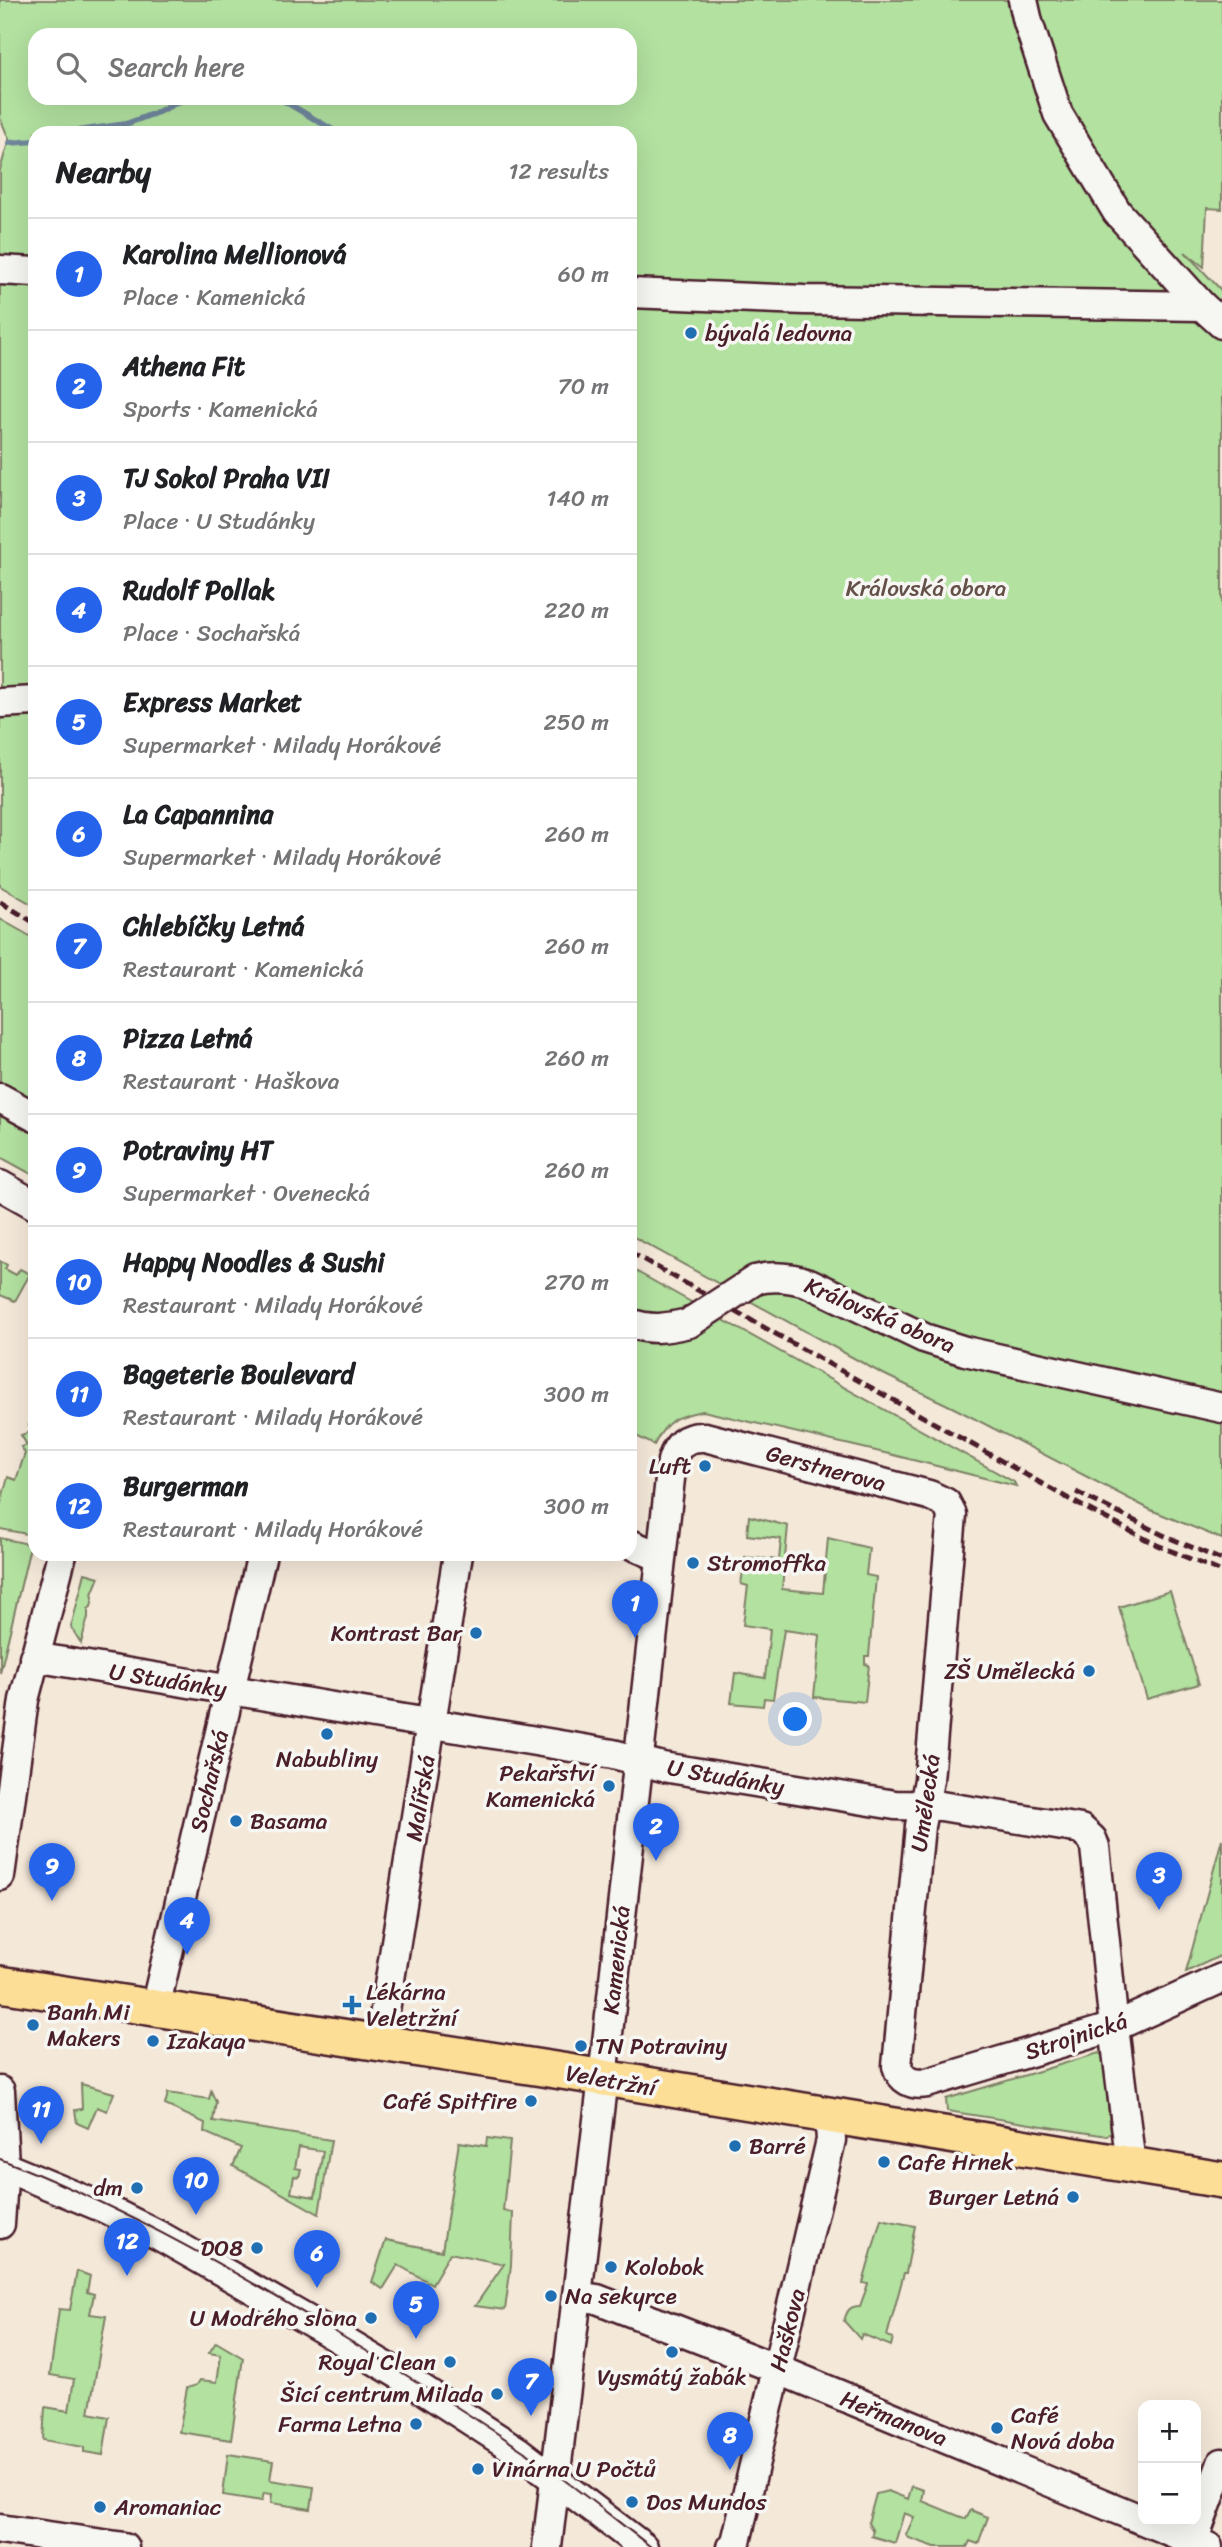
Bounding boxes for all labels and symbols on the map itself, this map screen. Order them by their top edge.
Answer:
place label: bývalá ledovna [705,313,852,354]
marker: bývalá ledovna [683,325,699,341]
park label: Královská obora [846,568,1006,609]
street label: Královská obora [798,1265,962,1366]
street label: Gerstnerova [761,1433,890,1504]
place label: Luft [649,1446,692,1487]
marker: Luft [697,1458,713,1474]
place label: Stromoffka [707,1543,827,1584]
marker: Stromoffka [685,1555,701,1571]
pin: 1 [612,1580,658,1638]
place label: Kontrast Bar [331,1613,464,1654]
marker: Kontrast Bar [468,1625,484,1641]
street label: U Studánky [106,1651,230,1710]
place label: ZŠ Umělecká [944,1651,1075,1692]
marker: ZŠ Umělecká [1081,1663,1097,1679]
your location [778,1702,812,1736]
street label: Sochařská [178,1726,241,1836]
marker: Nabubliny [319,1726,335,1742]
place label: Nabubliny [276,1739,378,1780]
street label: U Studánky [664,1747,788,1808]
street label: Malířská [393,1752,448,1844]
street label: Umělecká [898,1752,953,1855]
place label: Pekařství Kamenická [486,1753,598,1820]
marker: Pekařství Kamenická [601,1778,617,1794]
place label: Basama [250,1801,328,1842]
pin: 2 [633,1803,679,1861]
marker: Basama [228,1813,244,1829]
pin: 9 [29,1843,75,1901]
pin: 3 [1136,1852,1182,1910]
pin: 4 [164,1897,210,1955]
street label: Kamenická [590,1904,643,2016]
place label: Lékárna Veletržní [366,1972,460,2039]
place label: Banh Mi Makers [47,1992,130,2059]
marker: Lékárna Veletržní [344,1997,360,2013]
street label: Strojnická [1019,2001,1133,2072]
marker: Banh Mi Makers [25,2017,41,2033]
place label: Izakaya [166,2021,246,2062]
place label: TN Potraviny [595,2026,727,2067]
marker: Izakaya [145,2033,161,2049]
marker: TN Potraviny [573,2038,589,2054]
street label: Veletržní [562,2052,662,2109]
place label: Café Spitfire [383,2081,517,2122]
pin: 11 [18,2086,64,2144]
marker: Café Spitfire [523,2093,539,2109]
place label: Barré [749,2126,806,2167]
marker: Barré [727,2138,743,2154]
place label: Cafe Hrnek [898,2142,1014,2183]
marker: Cafe Hrnek [876,2154,892,2170]
pin: 10 [173,2157,219,2215]
place label: dm [93,2168,123,2209]
place label: Burger Letná [928,2177,1059,2218]
marker: dm [129,2180,145,2196]
marker: Burger Letná [1065,2189,1081,2205]
pin: 12 [104,2218,150,2276]
place label: DO8 [200,2228,243,2269]
pin: 6 [294,2230,340,2288]
marker: DO8 [249,2240,265,2256]
place label: Kolobok [625,2247,705,2288]
marker: Kolobok [603,2259,619,2275]
place label: Na sekyrce [565,2276,677,2317]
pin: 5 [393,2281,439,2339]
street label: Haškova [757,2284,818,2376]
marker: Na sekyrce [543,2288,559,2304]
place label: U Modrého slona [190,2298,357,2339]
marker: U Modrého slona [363,2310,379,2326]
place label: Royal Clean [318,2342,436,2383]
marker: Vysmátý žabák [664,2344,680,2360]
marker: Royal Clean [442,2354,458,2370]
place label: Vysmátý žabák [597,2357,747,2398]
pin: 7 [508,2358,554,2416]
place label: Šicí centrum Milada [280,2374,483,2415]
street label: Heřmanova [834,2378,954,2459]
marker: Šicí centrum Milada [489,2386,505,2402]
place label: Café Nová doba [1011,2395,1115,2462]
place label: Farma Letna [278,2404,402,2445]
pin: 8 [707,2412,753,2470]
marker: Farma Letna [408,2416,424,2432]
marker: Café Nová doba [989,2420,1005,2436]
place label: Vinárna U Počtů [492,2449,656,2490]
marker: Vinárna U Počtů [470,2461,486,2477]
place label: Dos Mundos [646,2482,767,2523]
place label: Aromaniac [113,2487,222,2528]
marker: Dos Mundos [624,2494,640,2510]
marker: Aromaniac [92,2499,108,2515]

